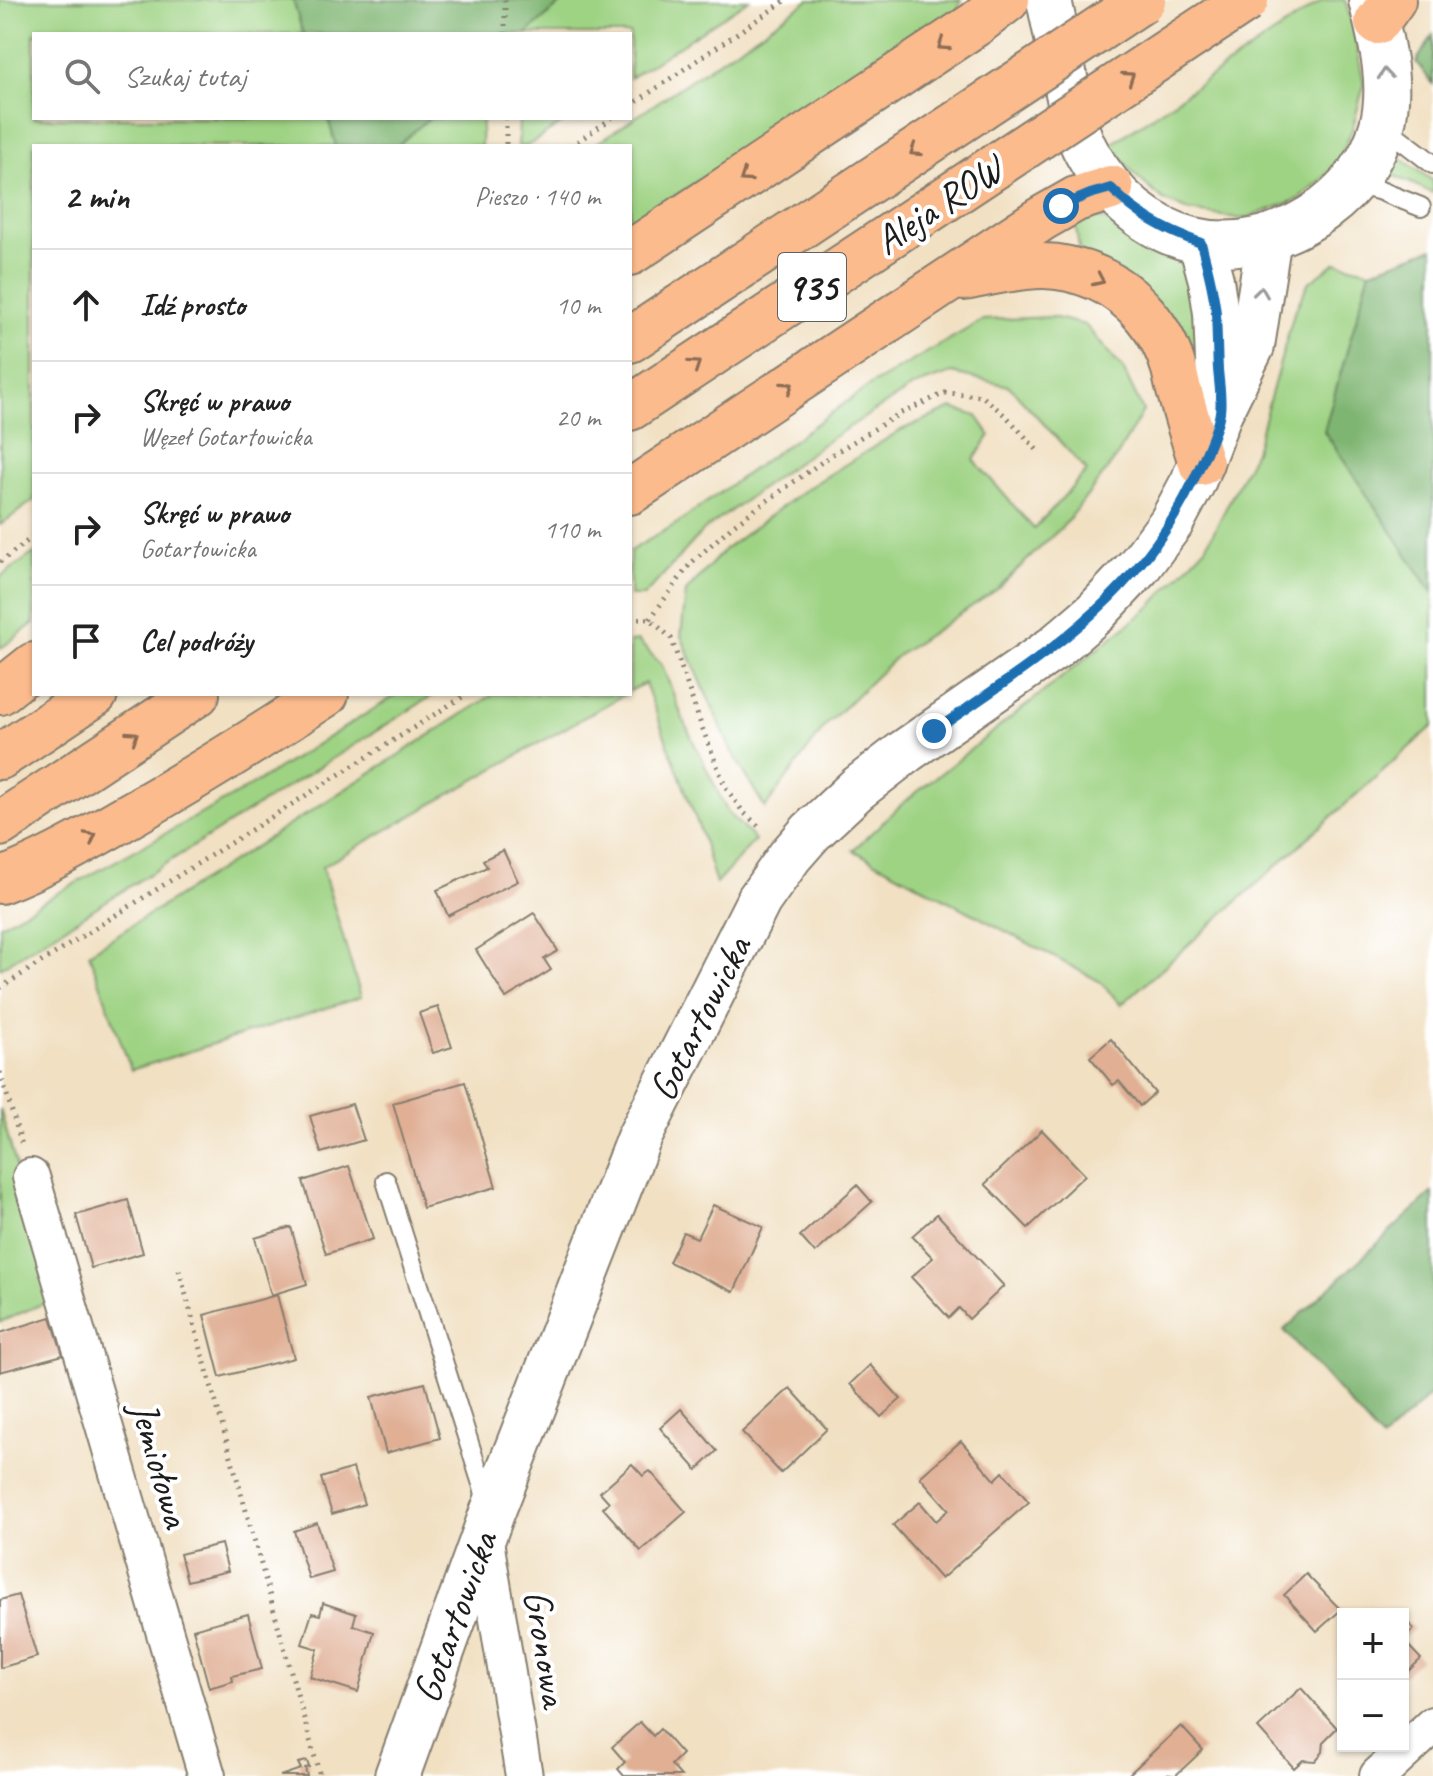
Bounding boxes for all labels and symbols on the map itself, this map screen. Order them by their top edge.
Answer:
one-way arrow [938,35,952,50]
one-way arrow [1377,67,1394,80]
one-way arrow [1121,72,1135,87]
one-way arrow [910,141,924,156]
street label: Aleja ROW [865,142,1015,266]
one-way arrow [739,167,754,182]
route start [1043,188,1079,224]
road number: 935 [778,253,846,321]
one-way arrow [1091,270,1106,286]
one-way arrow [1252,285,1269,298]
one-way arrow [686,360,701,375]
one-way arrow [780,382,794,397]
route end [916,713,952,749]
one-way arrow [125,731,139,746]
one-way arrow [82,831,97,847]
street label: Gotartowicka [637,925,764,1109]
street label: Jemiołowa [118,1394,203,1536]
street label: Gotartowicka [401,1522,510,1709]
street label: Gronowa [512,1586,580,1713]

